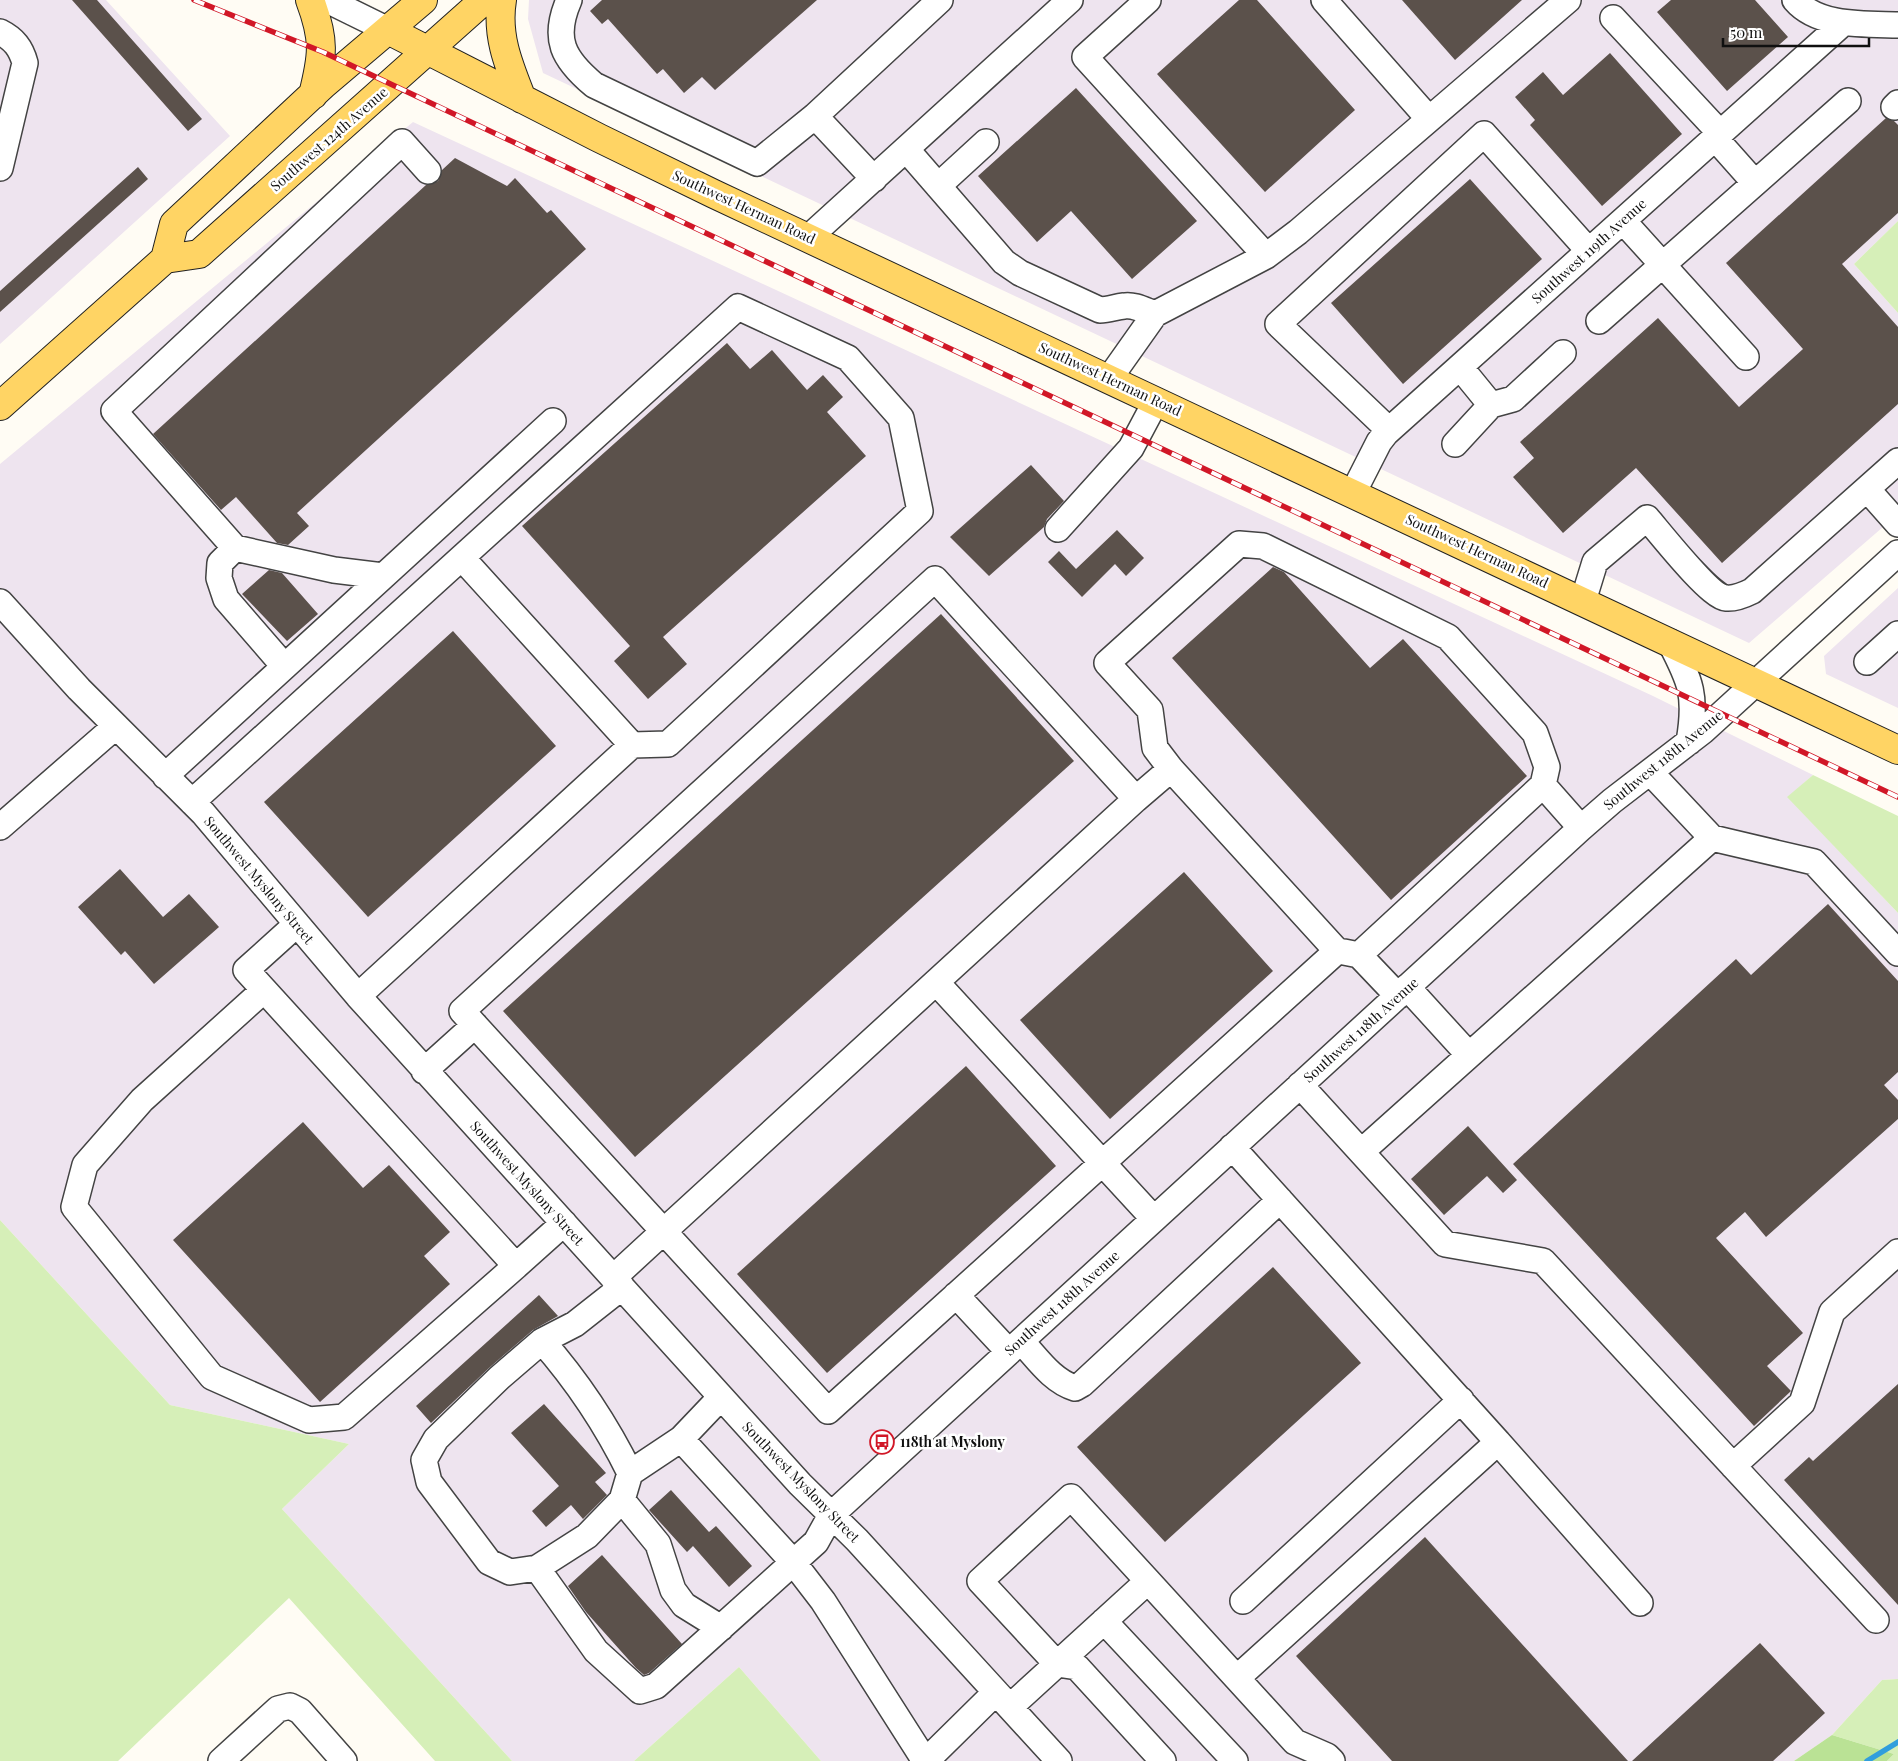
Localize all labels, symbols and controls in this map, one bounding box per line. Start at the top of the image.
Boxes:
scale bar [1723,15,1869,47]
text: 50 m [1730,22,1763,42]
street label: Southwest 124th Avenue [266,82,391,195]
street label: Southwest Herman Road [670,165,819,248]
street label: Southwest 119th Avenue [1527,194,1650,307]
street label: Southwest Herman Road [1036,337,1185,420]
street label: Southwest Herman Road [1403,509,1552,592]
street label: Southwest 118th Avenue [1599,705,1726,814]
street label: Southwest Myslony Street [200,812,319,948]
street label: Southwest 118th Avenue [1299,973,1422,1086]
street label: Southwest Myslony Street [466,1116,589,1250]
street label: Southwest 118th Avenue [1000,1246,1123,1359]
street label: Southwest Myslony Street [738,1417,865,1547]
bus stop icon: 118th at Myslony [869,1429,895,1455]
place label: 118th at Myslony [900,1432,1006,1451]

